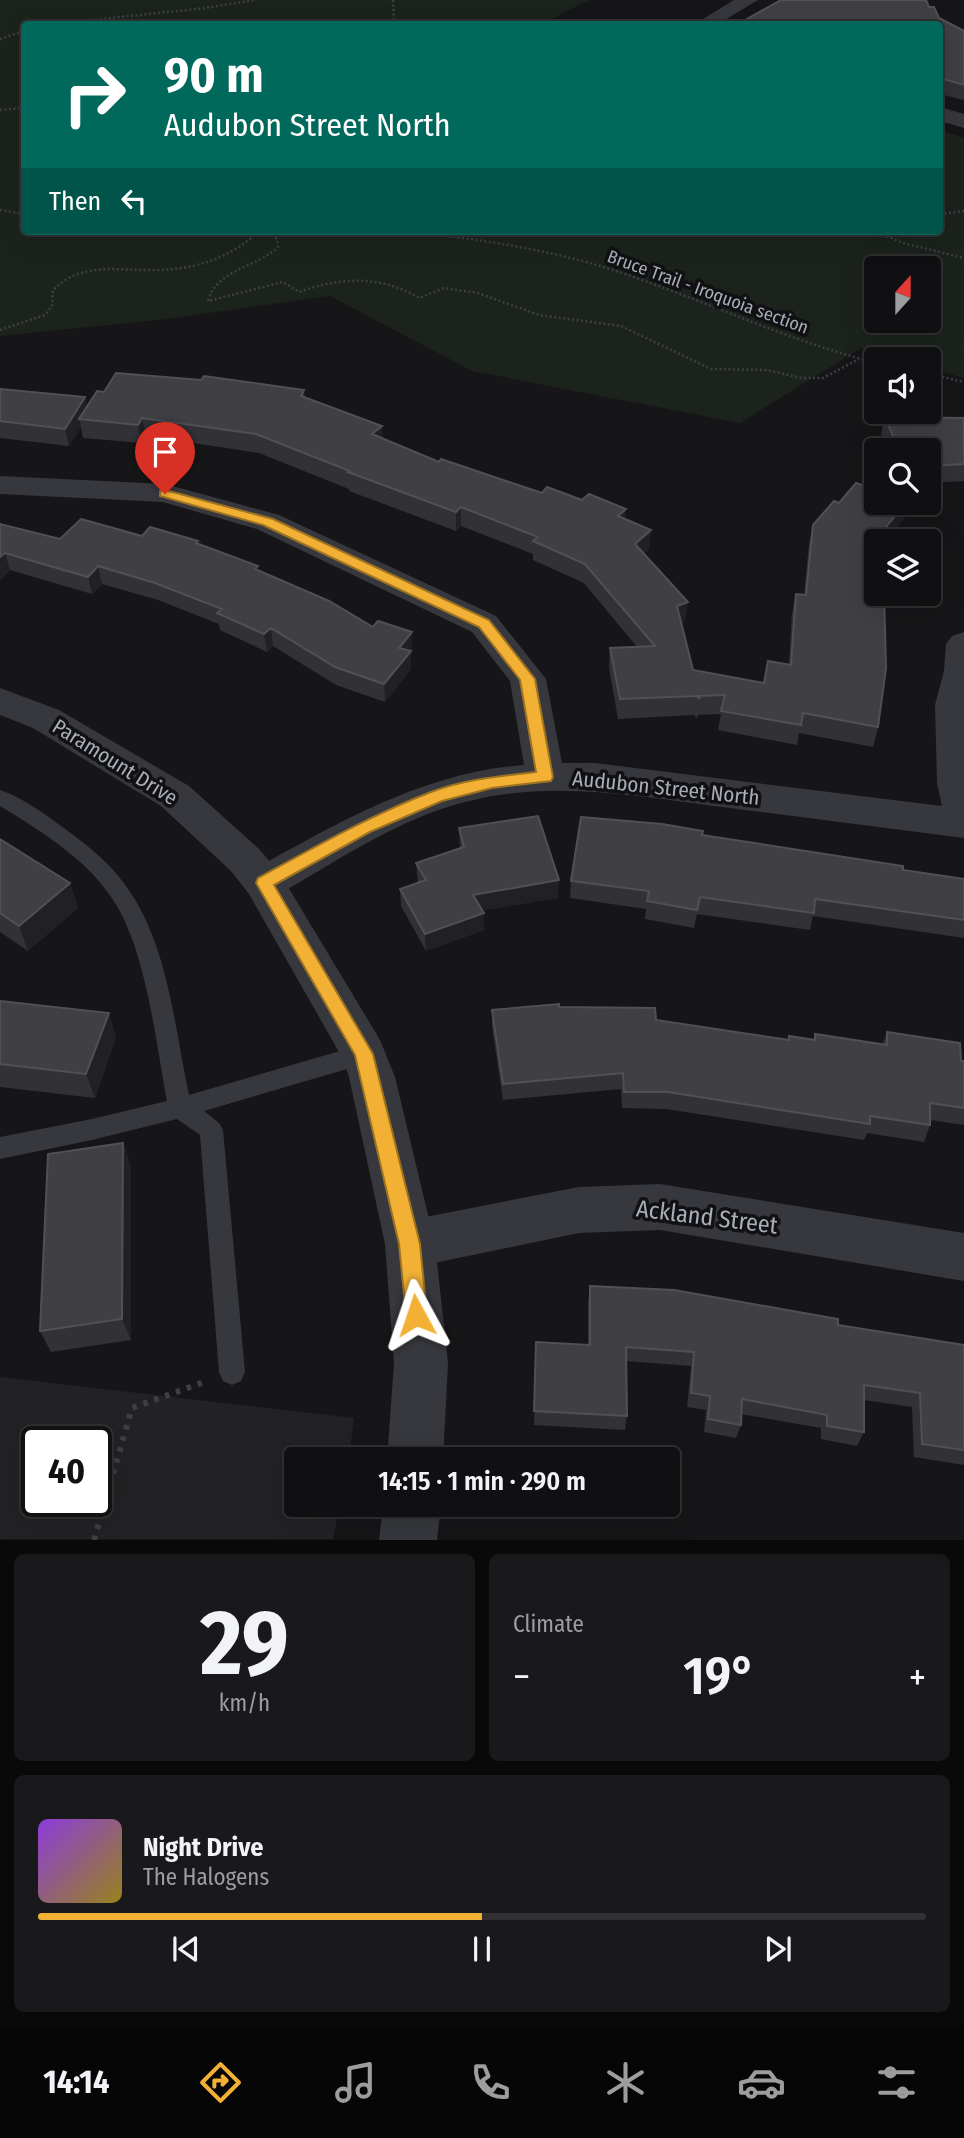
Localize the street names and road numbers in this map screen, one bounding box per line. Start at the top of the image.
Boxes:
street label: Bruce Trail - Iroquoia section [604,245,812,339]
street label: Paramount Drive [48,713,182,811]
street label: Audubon Street North [571,765,761,811]
street label: Ackland Street [635,1194,779,1240]

